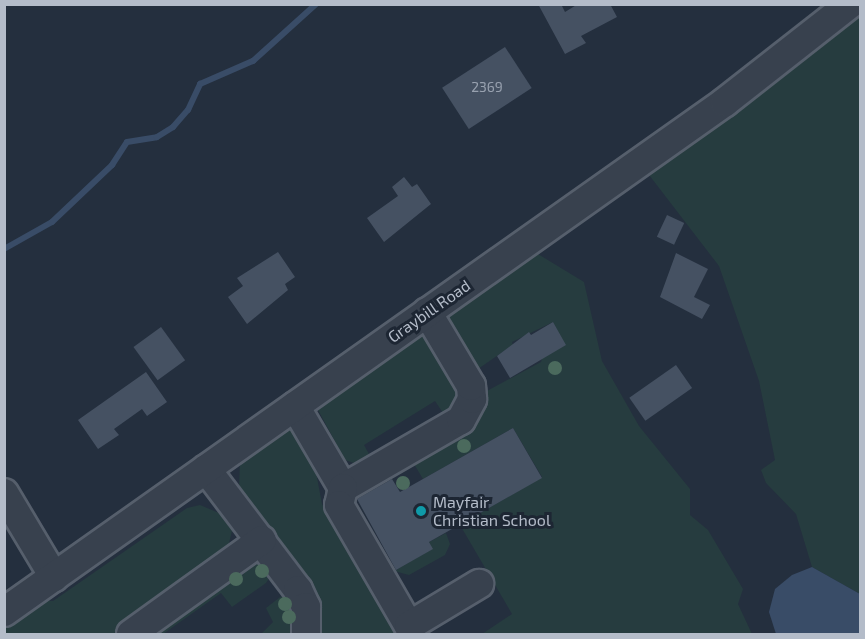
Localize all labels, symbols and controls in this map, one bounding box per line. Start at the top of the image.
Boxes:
house number: 2369 [471,79,503,95]
street label: Graybill Road [384,275,474,347]
place label: Mayfair Christian School [433,492,551,530]
marker: Mayfair Christian School [414,504,428,518]

